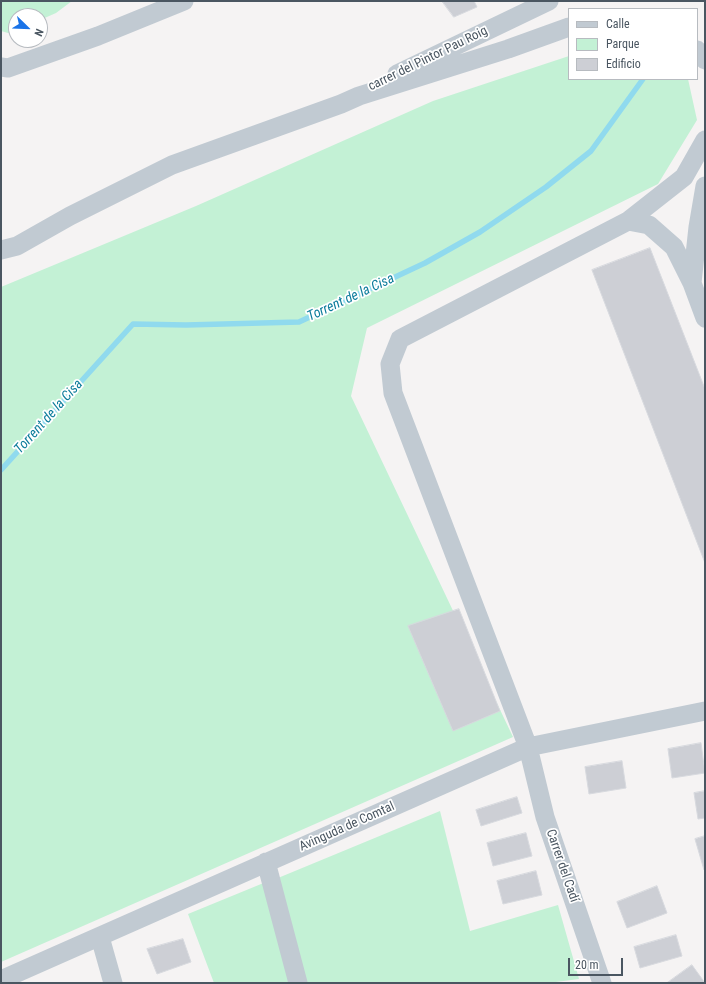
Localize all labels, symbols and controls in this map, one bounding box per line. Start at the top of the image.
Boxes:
north arrow [8,8,48,48]
legend [568,8,698,80]
text: Calle [606,17,630,31]
street label: carrer del Pintor Pau Roig [366,23,490,95]
text: N [31,27,46,38]
text: Parque [606,37,639,51]
text: Edificio [606,57,641,71]
water label: Torrent de la Cisa [305,271,397,325]
water label: Torrent de la Cisa [11,376,87,458]
street label: Avinguda de Comtal [297,799,397,855]
street label: Carrer del Cadí [542,828,582,904]
scale bar [570,950,625,976]
text: 20 m [575,958,599,972]

